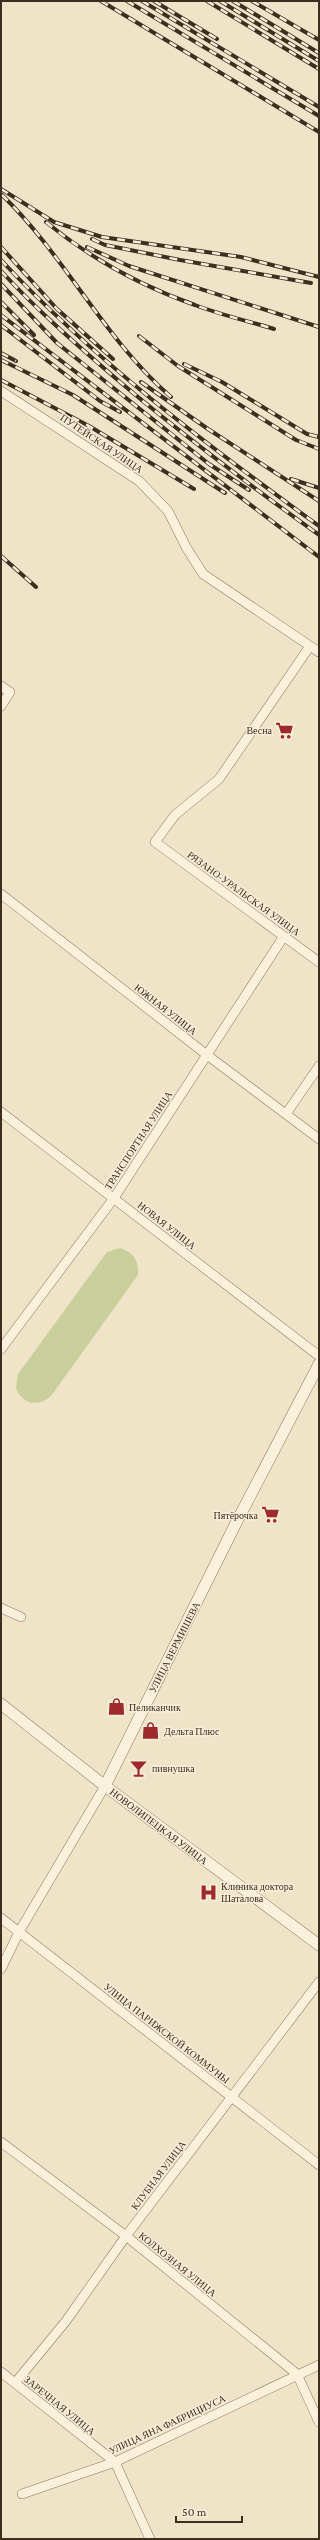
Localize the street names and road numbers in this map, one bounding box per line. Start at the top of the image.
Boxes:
street label: ПУТЕЙСКАЯ УЛИЦА [58,412,146,476]
street label: РЯЗАНО-УРАЛЬСКАЯ УЛИЦА [185,849,303,938]
street label: ЮЖНАЯ УЛИЦА [132,982,200,1038]
street label: ТРАНСПОРТНАЯ УЛИЦА [102,1088,175,1192]
street label: НОВАЯ УЛИЦА [135,1199,199,1252]
street label: УЛИЦА ВЕРМИШЕВА [147,1599,202,1694]
street label: НОВОЛИПЕЦКАЯ УЛИЦА [108,1786,210,1867]
street label: УЛИЦА ПАРИЖСКОЙ КОММУНЫ [102,1981,232,2086]
street label: КЛУБНАЯ УЛИЦА [129,2138,188,2212]
street label: КОЛХОЗНАЯ УЛИЦА [137,2230,219,2299]
street label: ЗАРЕЧНАЯ УЛИЦА [22,2373,98,2438]
street label: УЛИЦА ЯНА ФАБРИЦИУСА [107,2392,228,2456]

